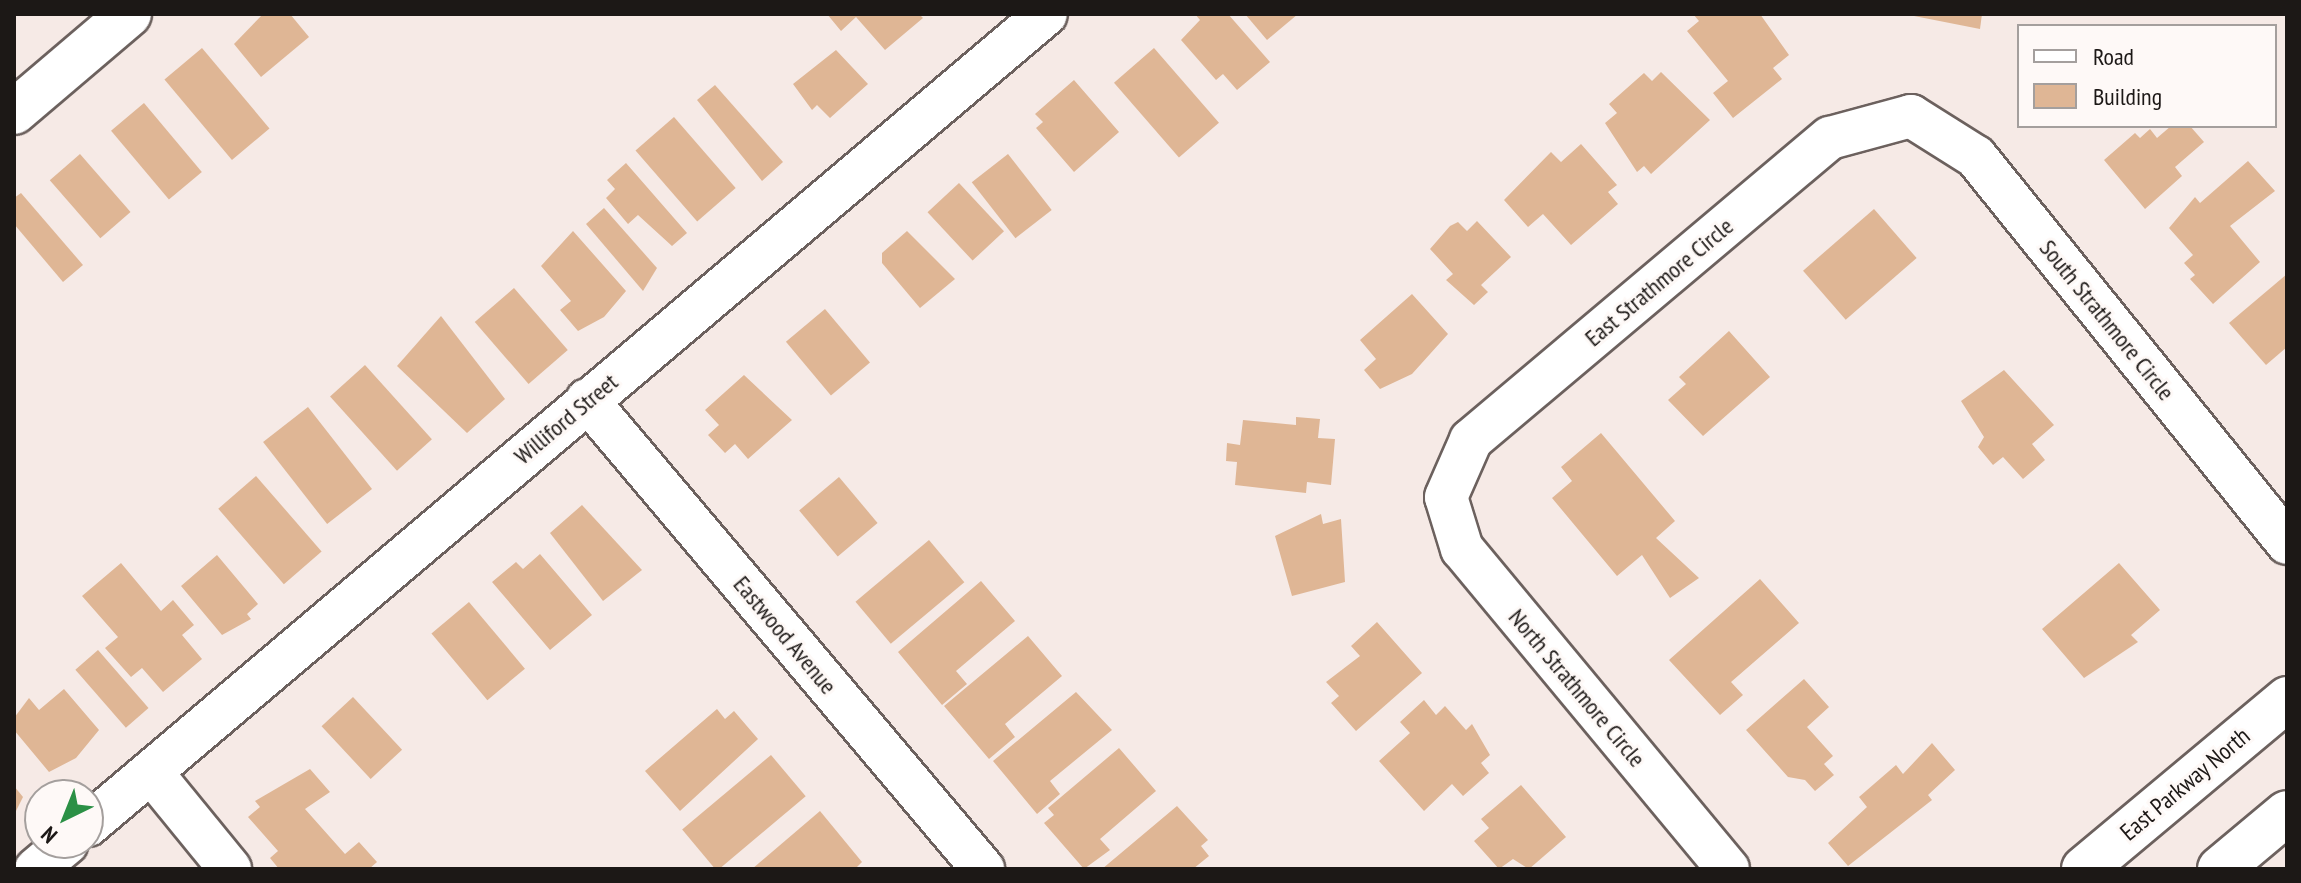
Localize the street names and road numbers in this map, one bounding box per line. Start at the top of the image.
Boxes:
street label: East Strathmore Circle [1579,212,1739,352]
street label: South Strathmore Circle [2034,234,2180,406]
street label: Williford Street [509,368,623,470]
street label: Eastwood Avenue [727,570,843,700]
street label: North Strathmore Circle [1503,603,1651,773]
street label: East Parkway North [2114,721,2256,847]

